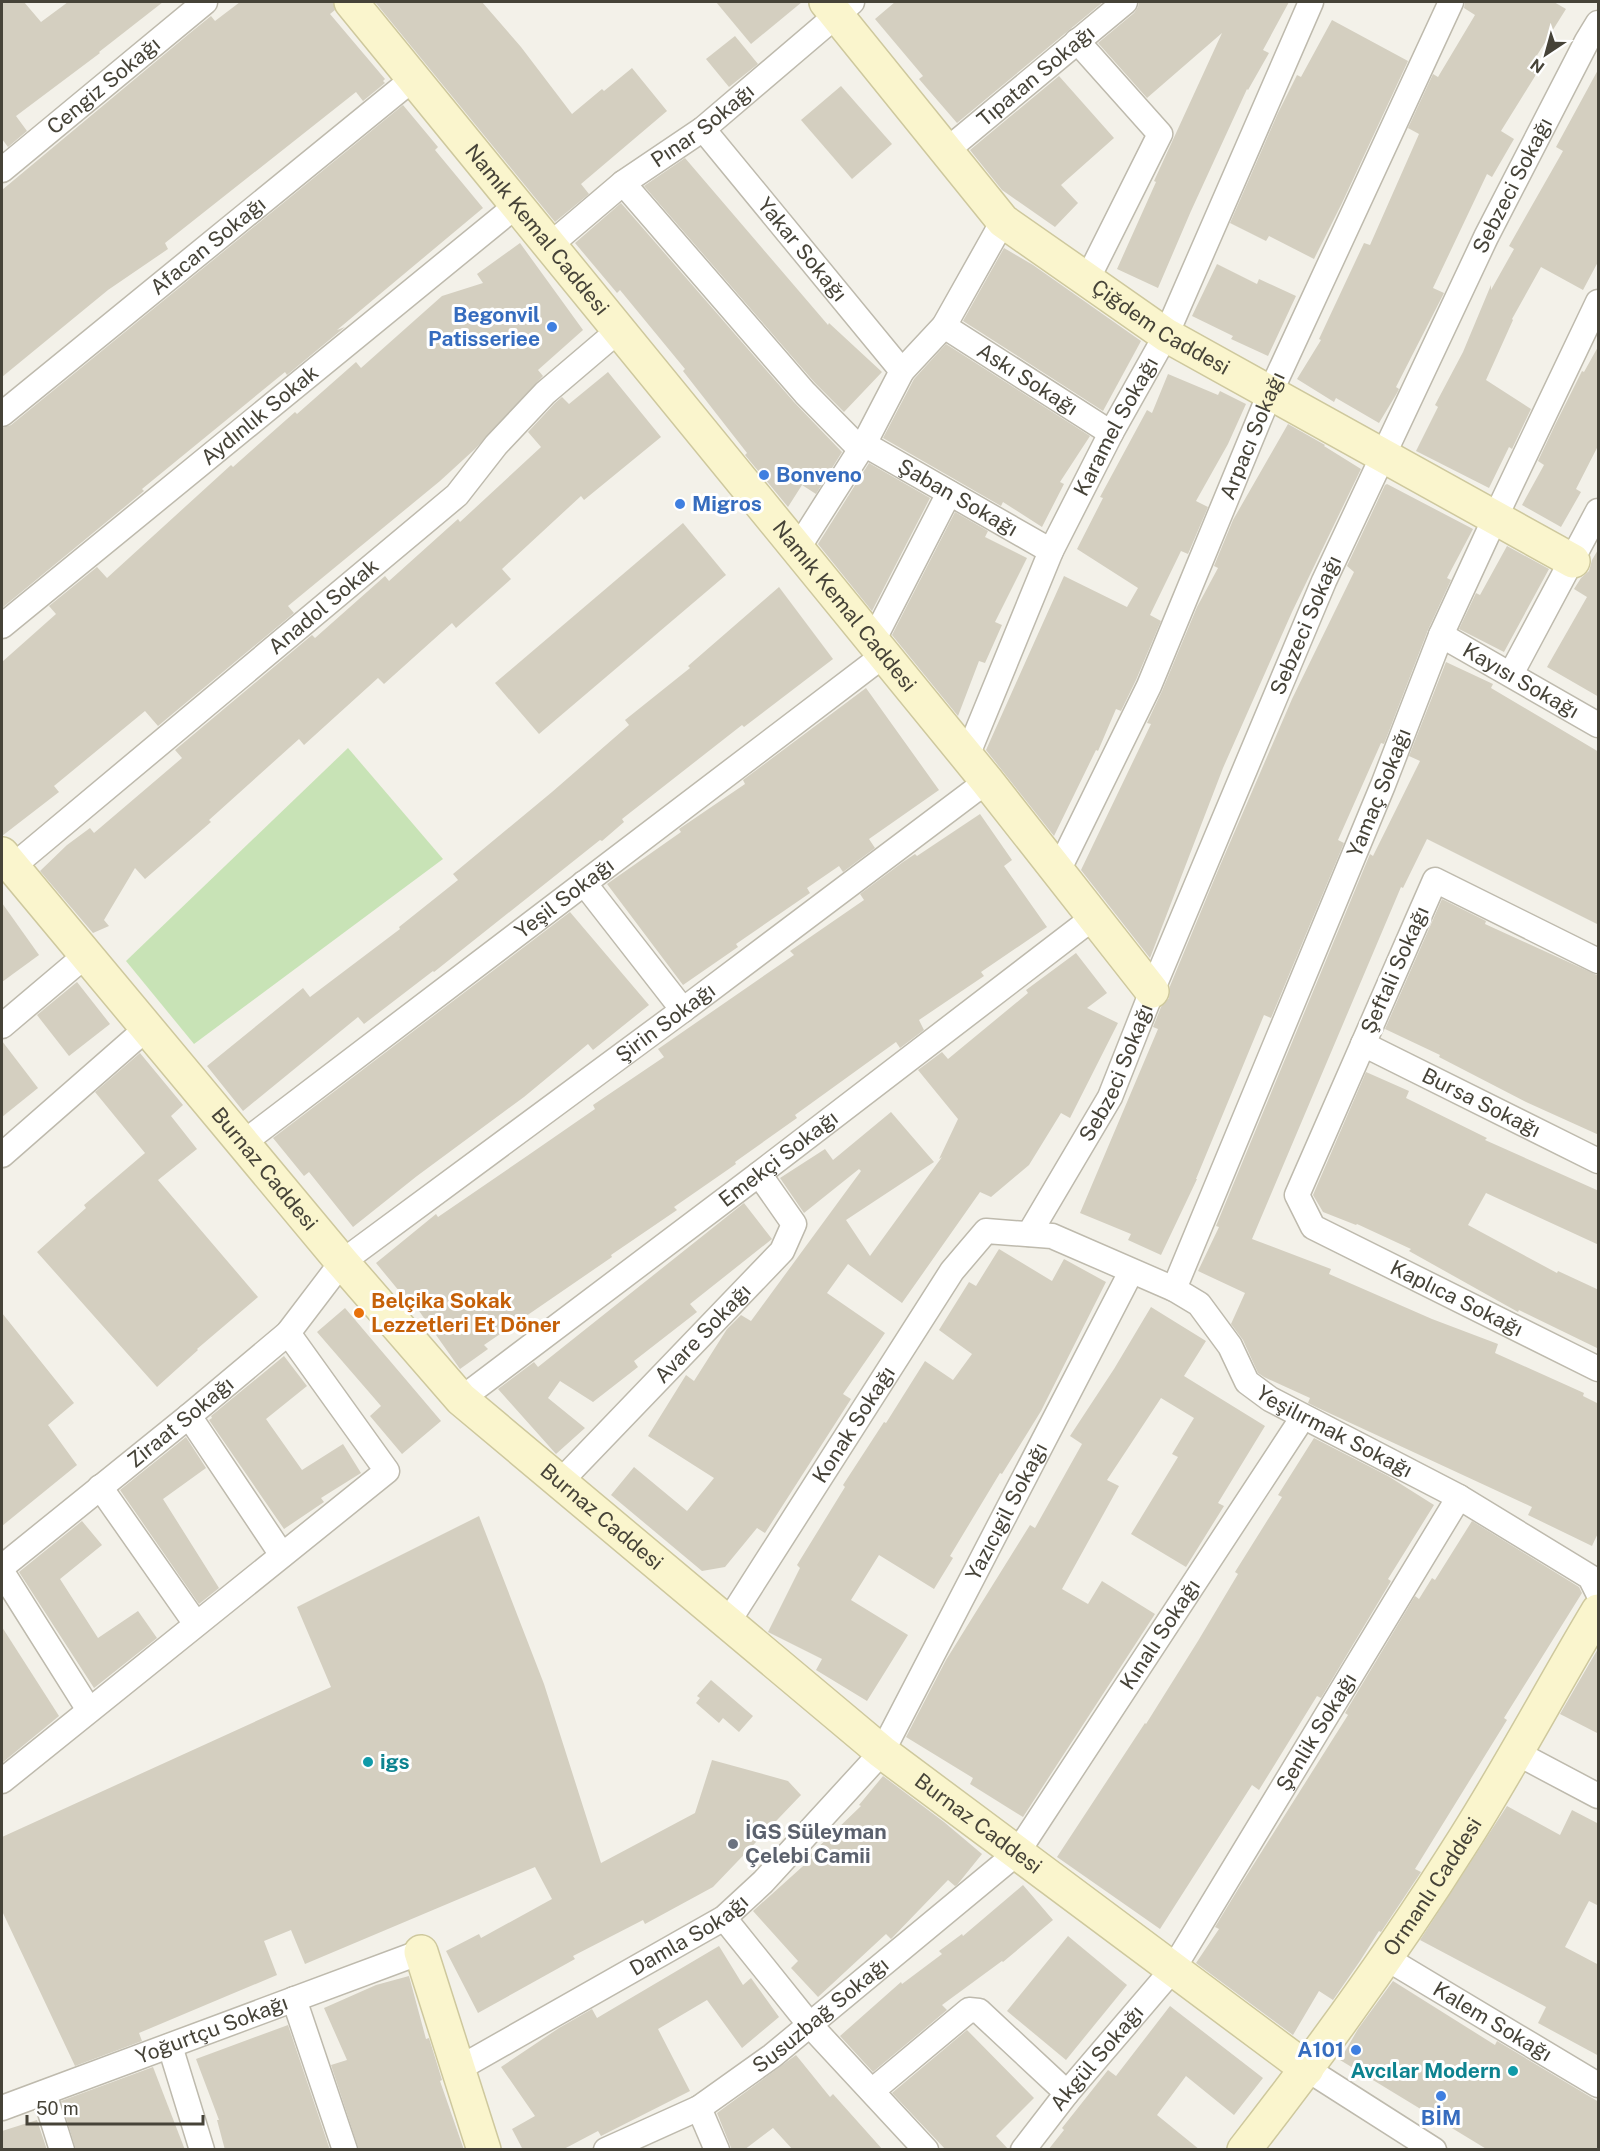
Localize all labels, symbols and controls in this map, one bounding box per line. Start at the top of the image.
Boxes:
street label: Tıpatan Sokağı [972,20,1099,132]
north arrow [1516,24,1576,84]
street label: Cengiz Sokağı [42,31,165,139]
text: N [1527,54,1548,77]
street label: Pınar Sokağı [646,78,759,172]
street label: Sebzeci Sokağı [1467,113,1557,257]
street label: Namık Kemal Caddesi [460,139,614,320]
street label: Afacan Sokağı [145,191,270,300]
street label: Yakar Sokağı [753,192,852,306]
street label: Çiğdem Caddesi [1087,274,1234,380]
place label: Begonvil Patisseriee [428,302,540,351]
marker: Begonvil Patisseriee [545,320,559,334]
street label: Askı Sokağı [973,338,1083,420]
street label: Karamel Sokağı [1068,352,1163,500]
street label: Aydınlık Sokak [196,359,323,470]
street label: Arpacı Sokağı [1214,368,1290,503]
street label: Şaban Sokağı [894,453,1022,541]
place label: Bonveno [776,462,862,487]
marker: Bonveno [757,468,771,482]
place label: Migros [692,491,762,516]
marker: Migros [673,497,687,511]
street label: Namık Kemal Caddesi [768,515,922,696]
street label: Sebzeci Sokağı [1265,551,1346,698]
street label: Anadol Sokak [263,553,383,659]
street label: Kayısı Sokağı [1459,637,1584,723]
street label: Yamaç Sokağı [1342,725,1416,861]
street label: Yeşil Sokağı [510,852,619,944]
street label: Şeftali Sokağı [1355,902,1434,1037]
street label: Şirin Sokağı [611,977,720,1067]
street label: Sebzeci Sokağı [1074,1000,1158,1146]
street label: Bursa Sokağı [1418,1062,1545,1142]
street label: Burnaz Caddesi [207,1102,323,1235]
street label: Emekçi Sokağı [714,1105,843,1212]
street label: Kaplıca Sokağı [1386,1255,1527,1342]
street label: Avare Sokağı [649,1278,756,1388]
place label: Belçika Sokak Lezzetleri Et Döner [371,1288,561,1337]
marker: Belçika Sokak Lezzetleri Et Döner [352,1306,366,1320]
street label: Konak Sokağı [807,1361,900,1487]
street label: Ziraat Sokağı [122,1371,238,1473]
street label: Yeşilırmak Sokağı [1251,1380,1417,1483]
street label: Yazıcıgil Sokağı [960,1438,1052,1584]
street label: Burnaz Caddesi [536,1458,668,1575]
street label: Kınalı Sokağı [1115,1574,1205,1694]
street label: Şenlik Sokağı [1271,1668,1361,1796]
place label: igs [380,1749,410,1774]
marker: igs [361,1755,375,1769]
street label: Burnaz Caddesi [910,1768,1047,1879]
street label: Ormanlı Caddesi [1378,1813,1487,1961]
place label: İGS Süleyman Çelebi Camii [745,1819,887,1868]
marker: İGS Süleyman Çelebi Camii [726,1837,740,1851]
street label: Damla Sokağı [625,1889,753,1981]
street label: Susuzbağ Sokağı [747,1952,893,2078]
street label: Kalem Sokağı [1429,1976,1557,2066]
street label: Yoğurtçu Sokağı [132,1990,291,2069]
street label: Akgül Sokağı [1045,2000,1148,2115]
place label: A101 [1297,2037,1344,2062]
marker: A101 [1349,2043,1363,2057]
place label: Avcılar Modern [1350,2058,1501,2083]
marker: Avcılar Modern [1506,2064,1520,2078]
scale bar [27,2088,202,2126]
marker: BİM [1434,2089,1448,2103]
text: 50 m [36,2098,79,2119]
place label: BİM [1421,2105,1461,2130]

